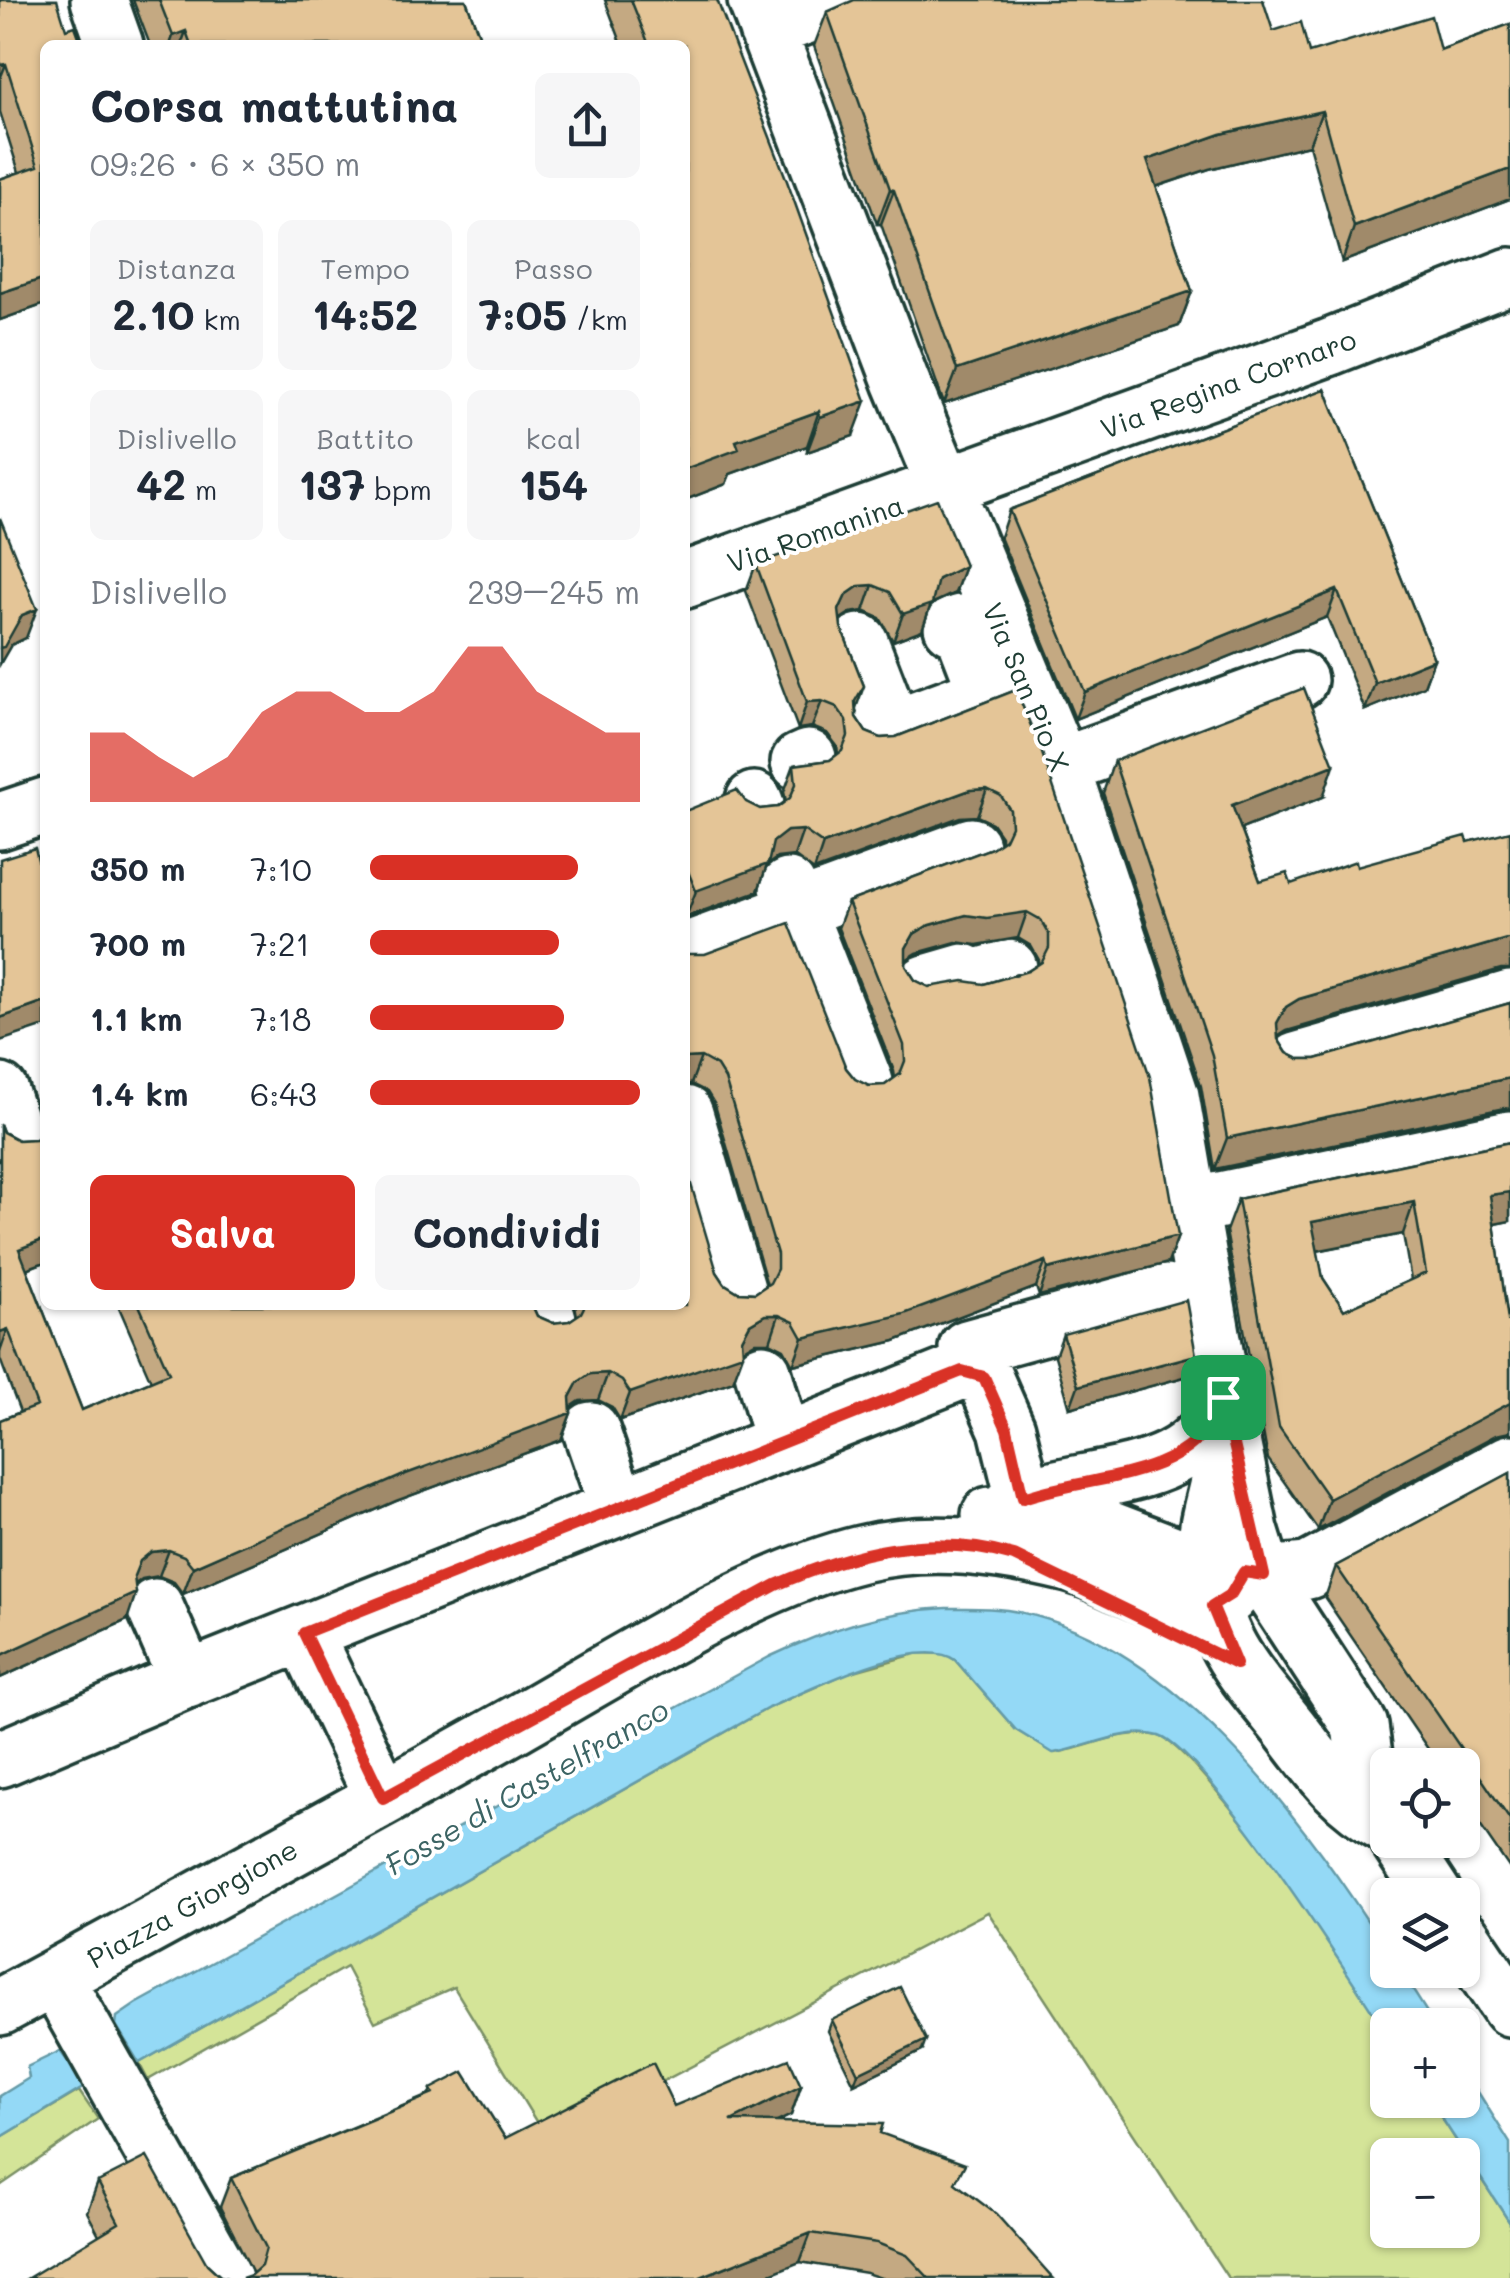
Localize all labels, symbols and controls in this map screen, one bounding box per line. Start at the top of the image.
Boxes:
button: share [535,73,640,178]
text: Corsa mattutina [90,75,458,133]
text: 09:26 · 6 × 350 m [90,142,360,184]
text: Distanza [117,250,237,286]
text: Tempo [320,250,410,286]
text: Passo [514,250,593,286]
text: 2.10 [113,286,195,341]
text: 14:52 [312,286,418,341]
text: 7:05 [479,286,567,341]
text: km [195,301,241,337]
text: /km [567,301,628,337]
street label: Via Regina Cornaro [1095,320,1361,446]
text: Dislivello [117,420,237,456]
text: Battito [317,420,413,456]
text: kcal [525,420,581,456]
text: 42 [136,456,186,511]
text: 137 [298,456,365,511]
text: 154 [518,456,588,511]
text: m [186,471,217,507]
text: bpm [365,471,432,507]
street label: Via Romanina [722,486,908,580]
text: Dislivello [90,570,227,612]
text: 239–245 m [467,570,640,612]
street label: Via San Pio X [975,597,1079,777]
text: 350 m [90,847,185,889]
text: 7:10 [250,847,312,889]
text: 700 m [90,922,186,964]
text: 7:21 [250,922,310,964]
text: 1.1 km [90,997,182,1039]
text: 7:18 [250,997,311,1039]
text: 1.4 km [90,1072,189,1114]
text: 6:43 [250,1072,317,1114]
button: Salva [90,1175,355,1290]
button: Condividi [375,1175,640,1290]
pin [1181,1355,1266,1440]
icon: arrive [1196,1370,1251,1425]
water label: Fosse di Castelfranco [377,1688,675,1884]
map controls [1370,1748,1480,2248]
button: locate [1370,1748,1480,1858]
street label: Piazza Giorgione [81,1830,303,1976]
button: layers [1370,1878,1480,1988]
button: + [1370,2008,1480,2118]
button: − [1370,2138,1480,2248]

